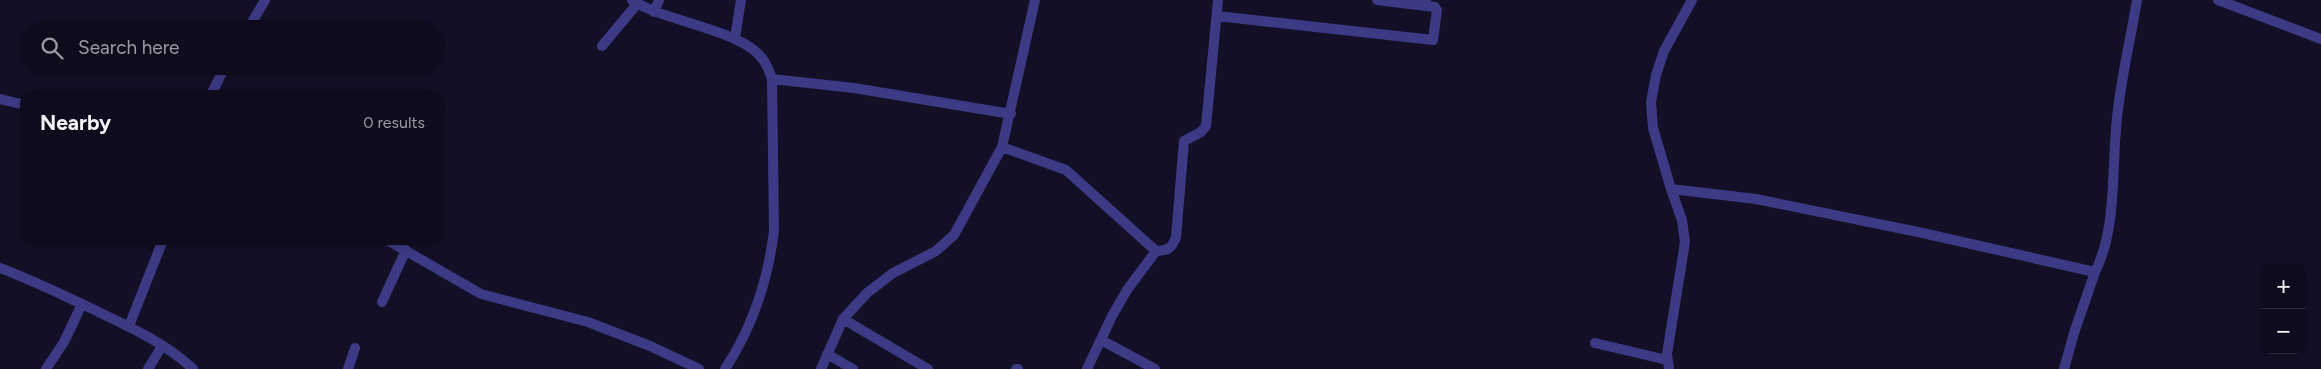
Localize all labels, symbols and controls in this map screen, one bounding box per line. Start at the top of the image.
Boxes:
search box [20,20,445,75]
icon: search [38,34,66,62]
text: Search here [78,36,180,59]
text: Nearby [40,110,111,135]
text: 0 results [363,113,425,132]
map controls [2261,264,2306,354]
button: + [2261,264,2306,309]
button: − [2261,309,2306,354]

